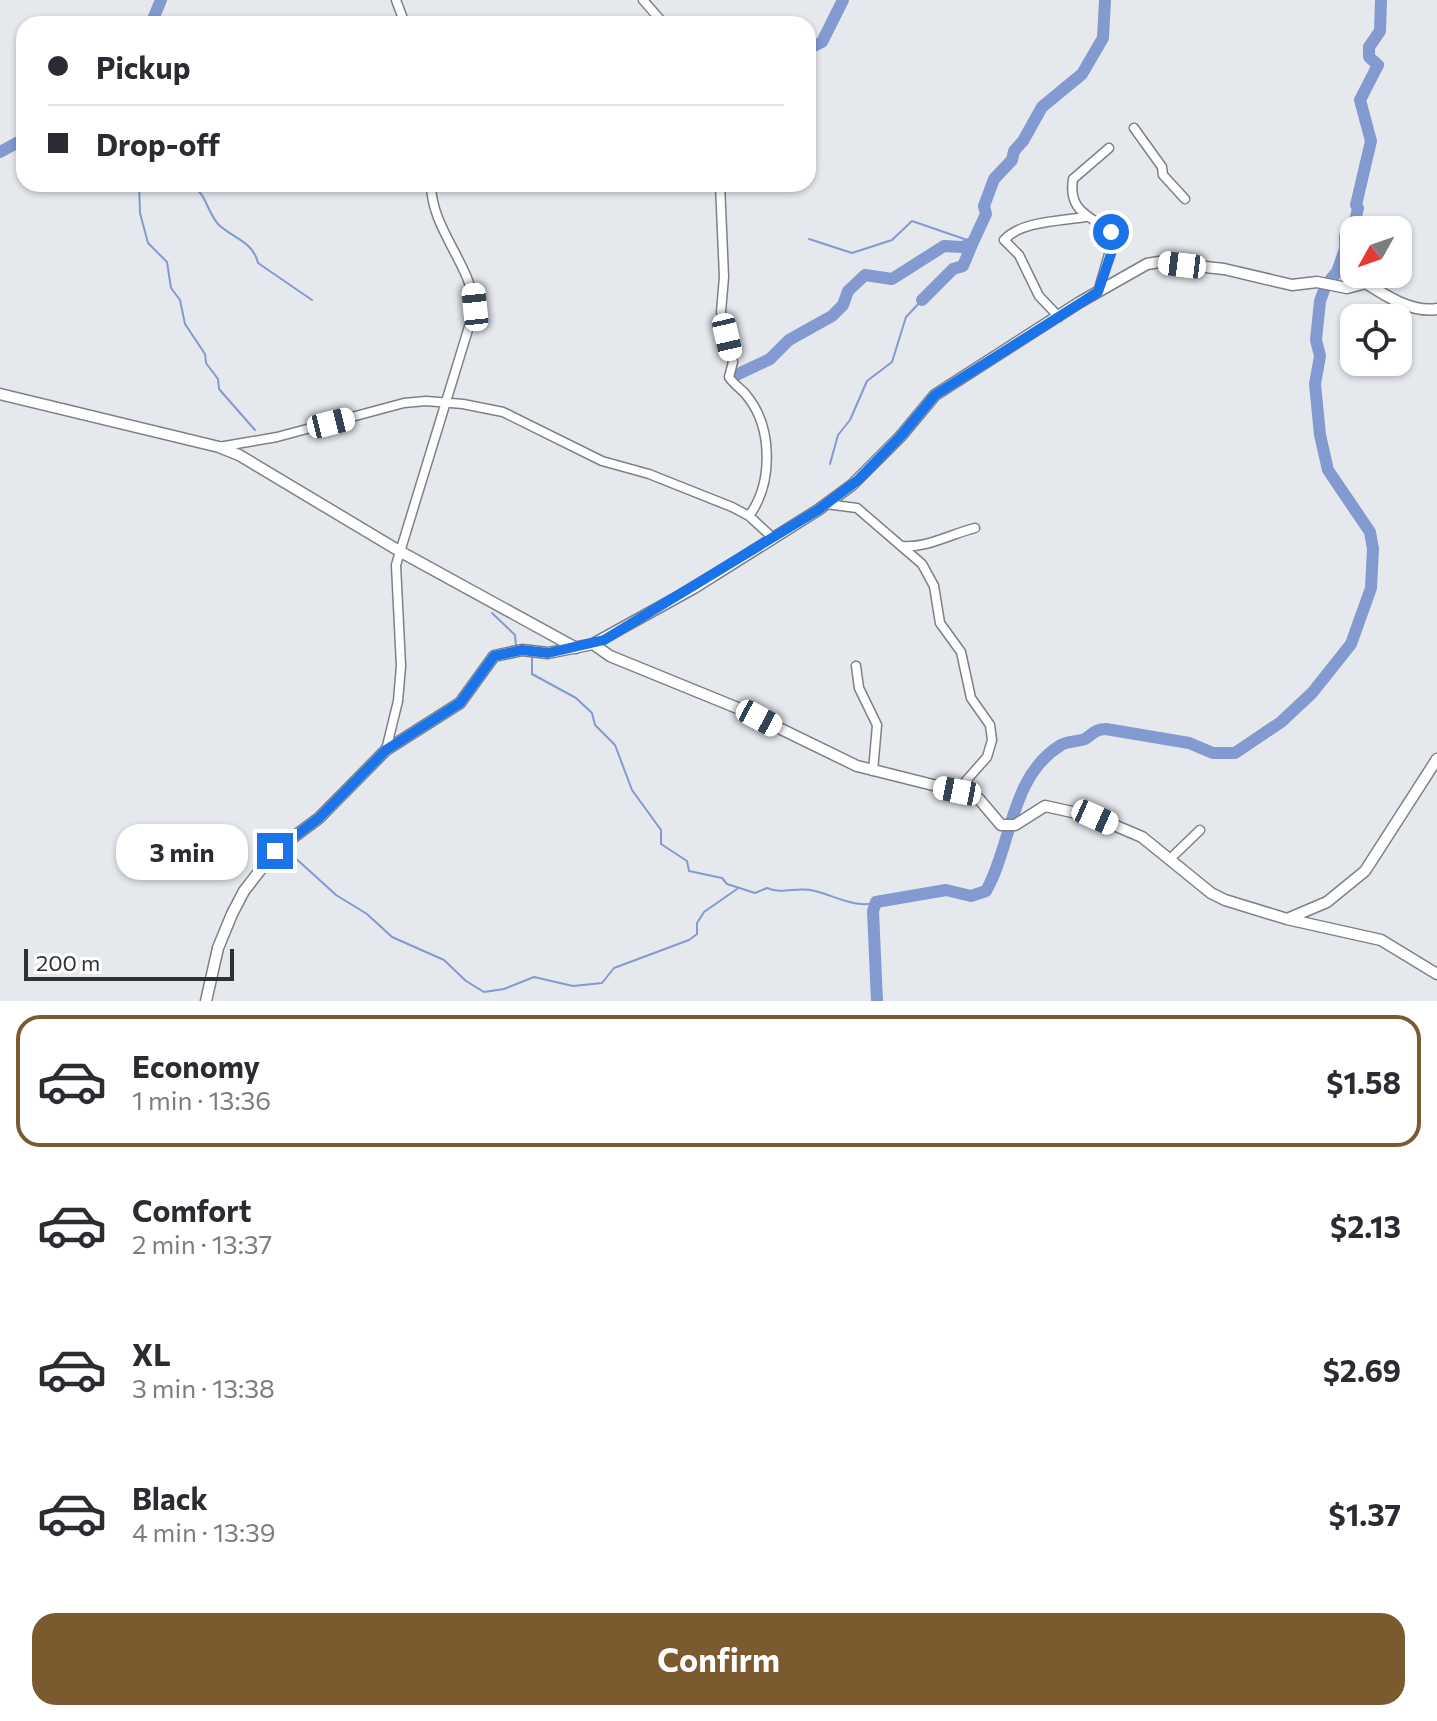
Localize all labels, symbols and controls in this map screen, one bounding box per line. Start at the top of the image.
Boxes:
text: Pickup [96,48,190,85]
text: Drop-off [96,125,220,162]
route start [1093,214,1129,250]
north arrow [1340,216,1412,288]
map controls [1340,216,1412,376]
car [1157,250,1207,280]
car [461,282,489,332]
button: locate [1340,304,1412,376]
car [710,311,744,363]
car [305,406,357,440]
car [732,696,786,740]
car [931,775,983,807]
car [1068,796,1122,838]
callout: 3 min [115,823,247,879]
route end [257,833,293,869]
text: 3 min [149,836,215,867]
scale bar [24,945,234,981]
text: 200 m [36,949,100,976]
icon: car [36,1045,108,1117]
text: Economy [132,1047,260,1084]
text: $1.58 [1326,1063,1401,1100]
text: 1 min · 13:36 [132,1084,271,1115]
icon: car [36,1189,108,1261]
text: Comfort [132,1191,251,1228]
text: $2.13 [1330,1207,1401,1244]
text: 2 min · 13:37 [132,1228,272,1259]
icon: car [36,1333,108,1405]
text: XL [132,1335,171,1372]
text: $2.69 [1323,1351,1401,1388]
text: 3 min · 13:38 [132,1372,275,1403]
icon: car [36,1477,108,1549]
text: Black [132,1479,208,1516]
text: $1.37 [1329,1495,1401,1532]
text: 4 min · 13:39 [132,1516,276,1547]
button: Confirm [32,1613,1405,1705]

